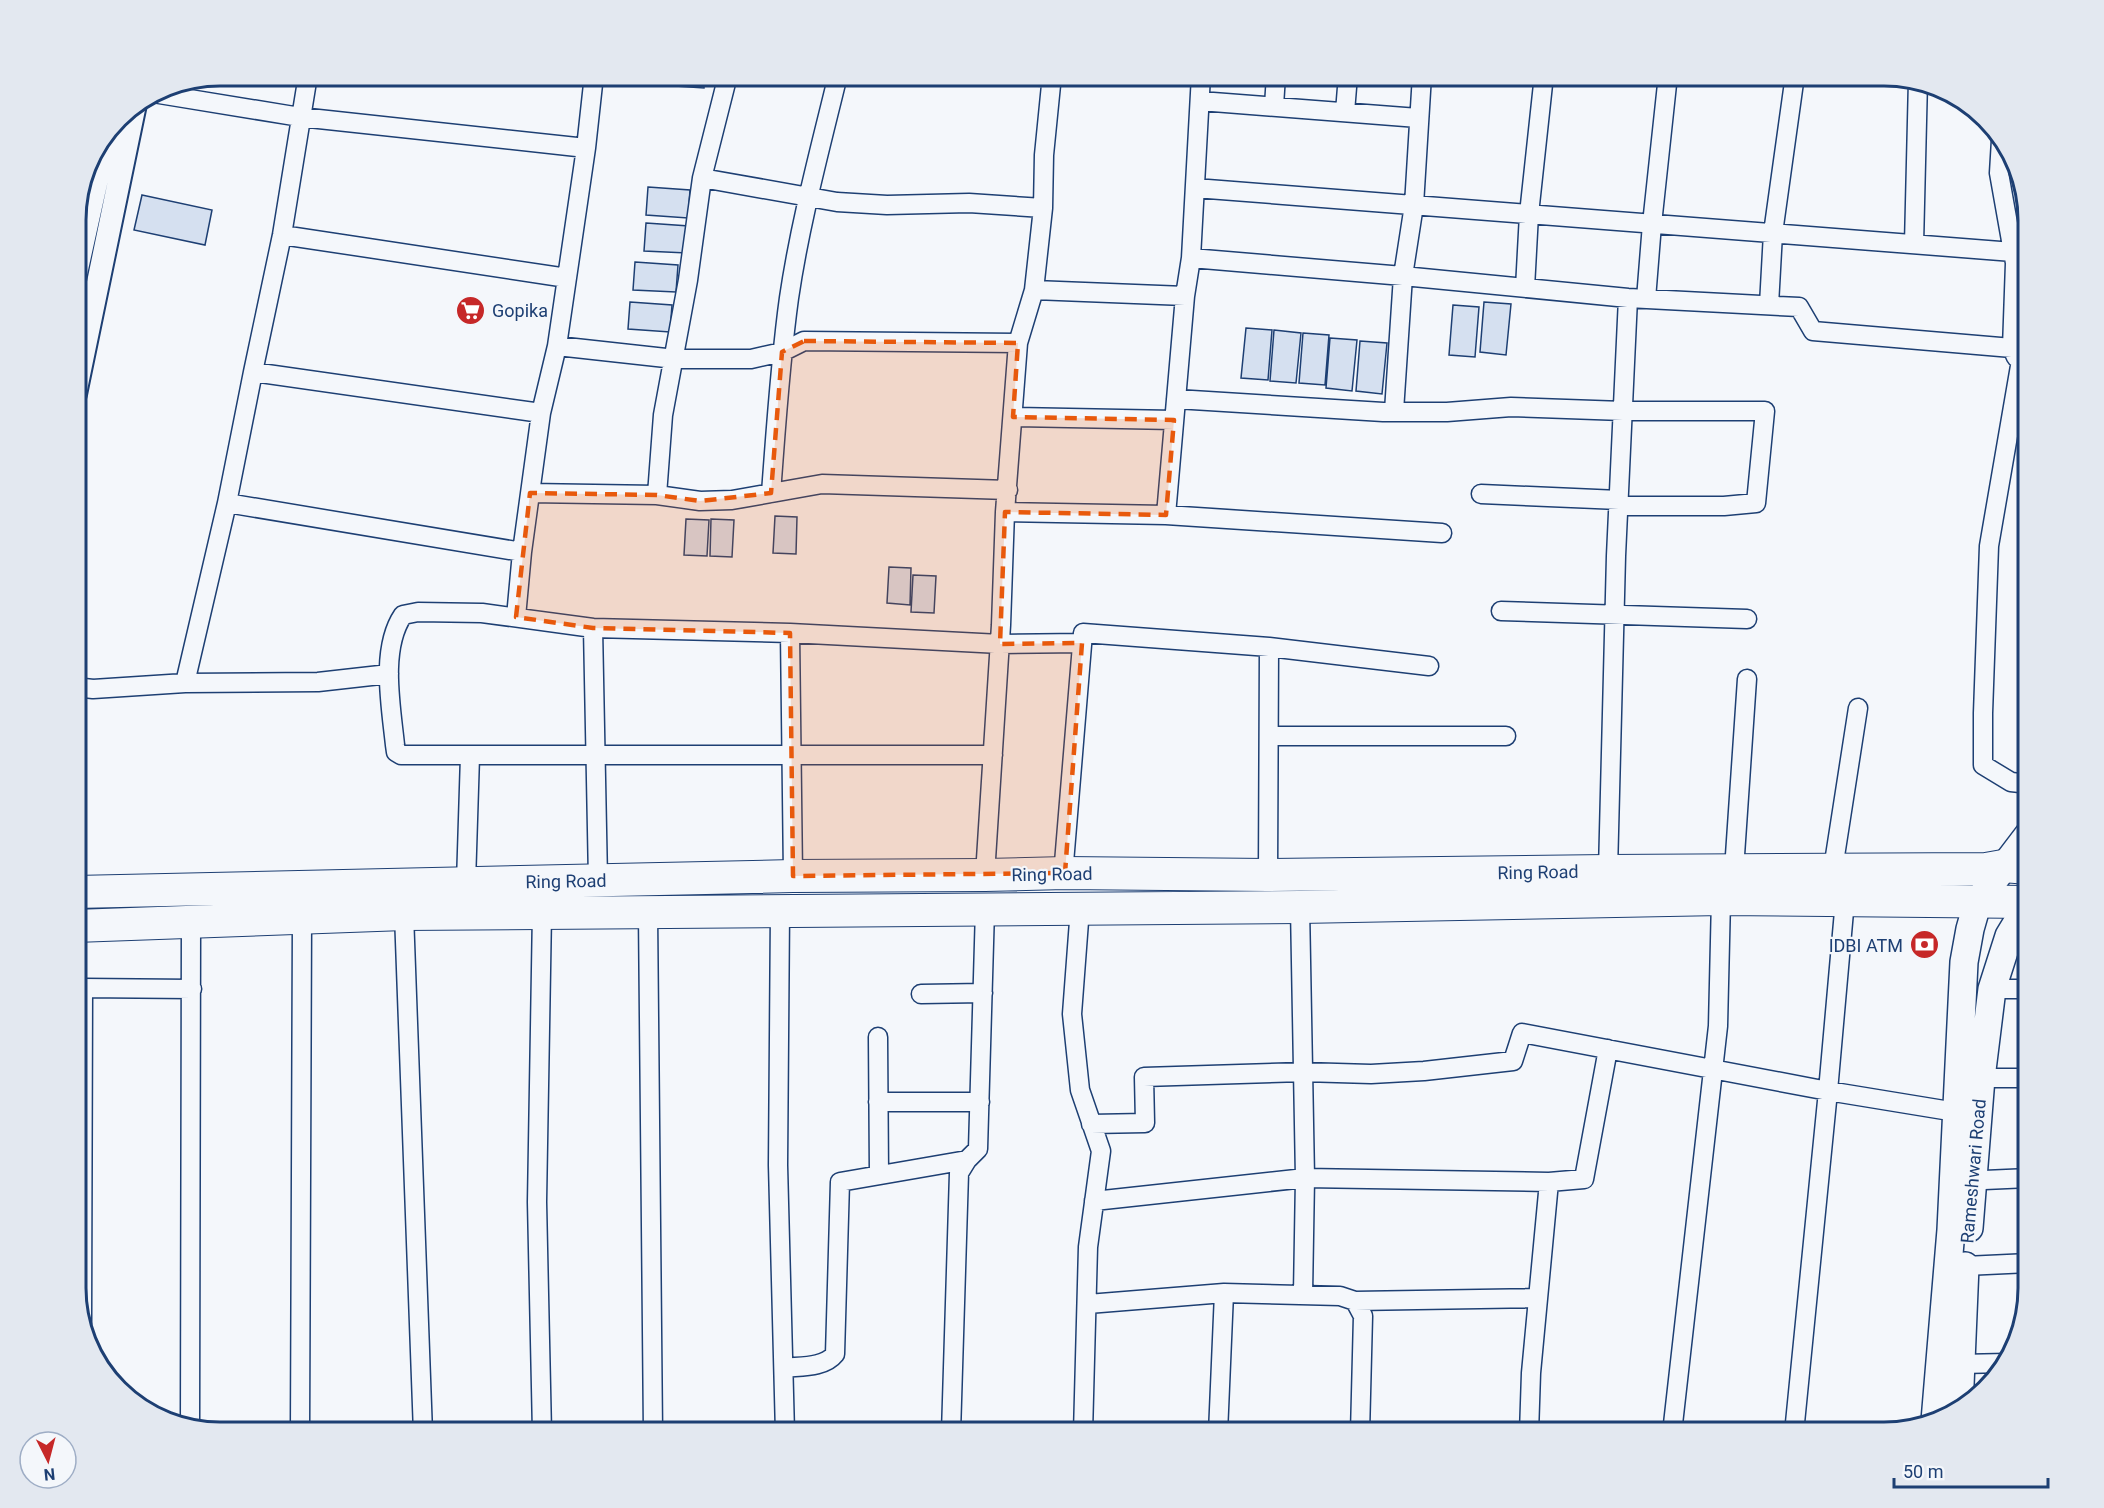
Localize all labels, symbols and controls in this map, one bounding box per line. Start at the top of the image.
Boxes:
supermarket icon: Gopika [455,294,487,326]
place label: Gopika [492,300,548,321]
street label: Ring Road [1497,861,1579,883]
street label: Ring Road [1011,863,1093,885]
street label: Ring Road [525,870,607,892]
bank icon: IDBI ATM [1908,929,1940,961]
place label: IDBI ATM [1829,935,1903,956]
street label: Rameshwari Road [1956,1098,1990,1244]
north arrow [18,1430,78,1490]
scale bar [1894,1451,2048,1489]
text: 50 m [1903,1461,1943,1482]
text: N [43,1464,56,1484]

